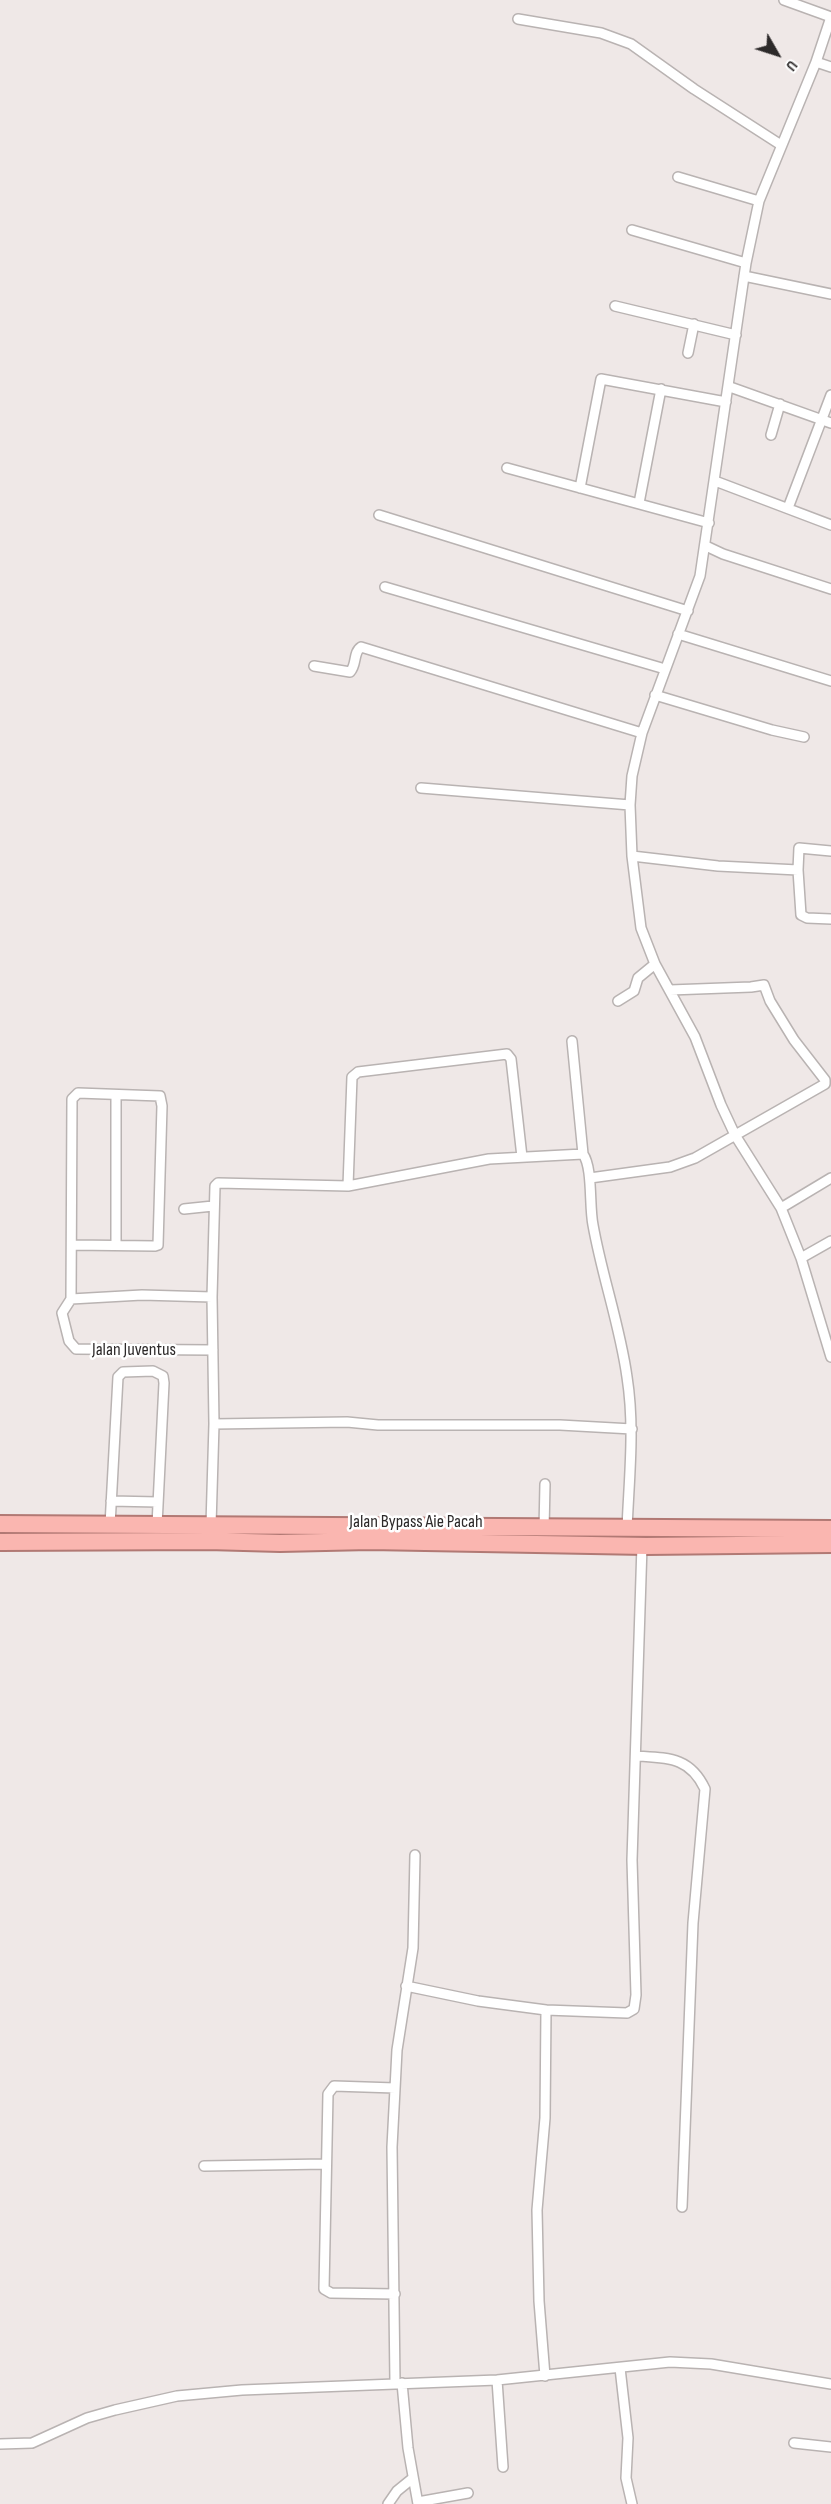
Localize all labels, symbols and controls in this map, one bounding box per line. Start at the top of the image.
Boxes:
north arrow [747,24,807,84]
text: U [781,56,801,75]
street label: Jalan Juventus [92,1339,176,1361]
street label: Jalan Bypass Aie Pacah [349,1511,483,1533]

